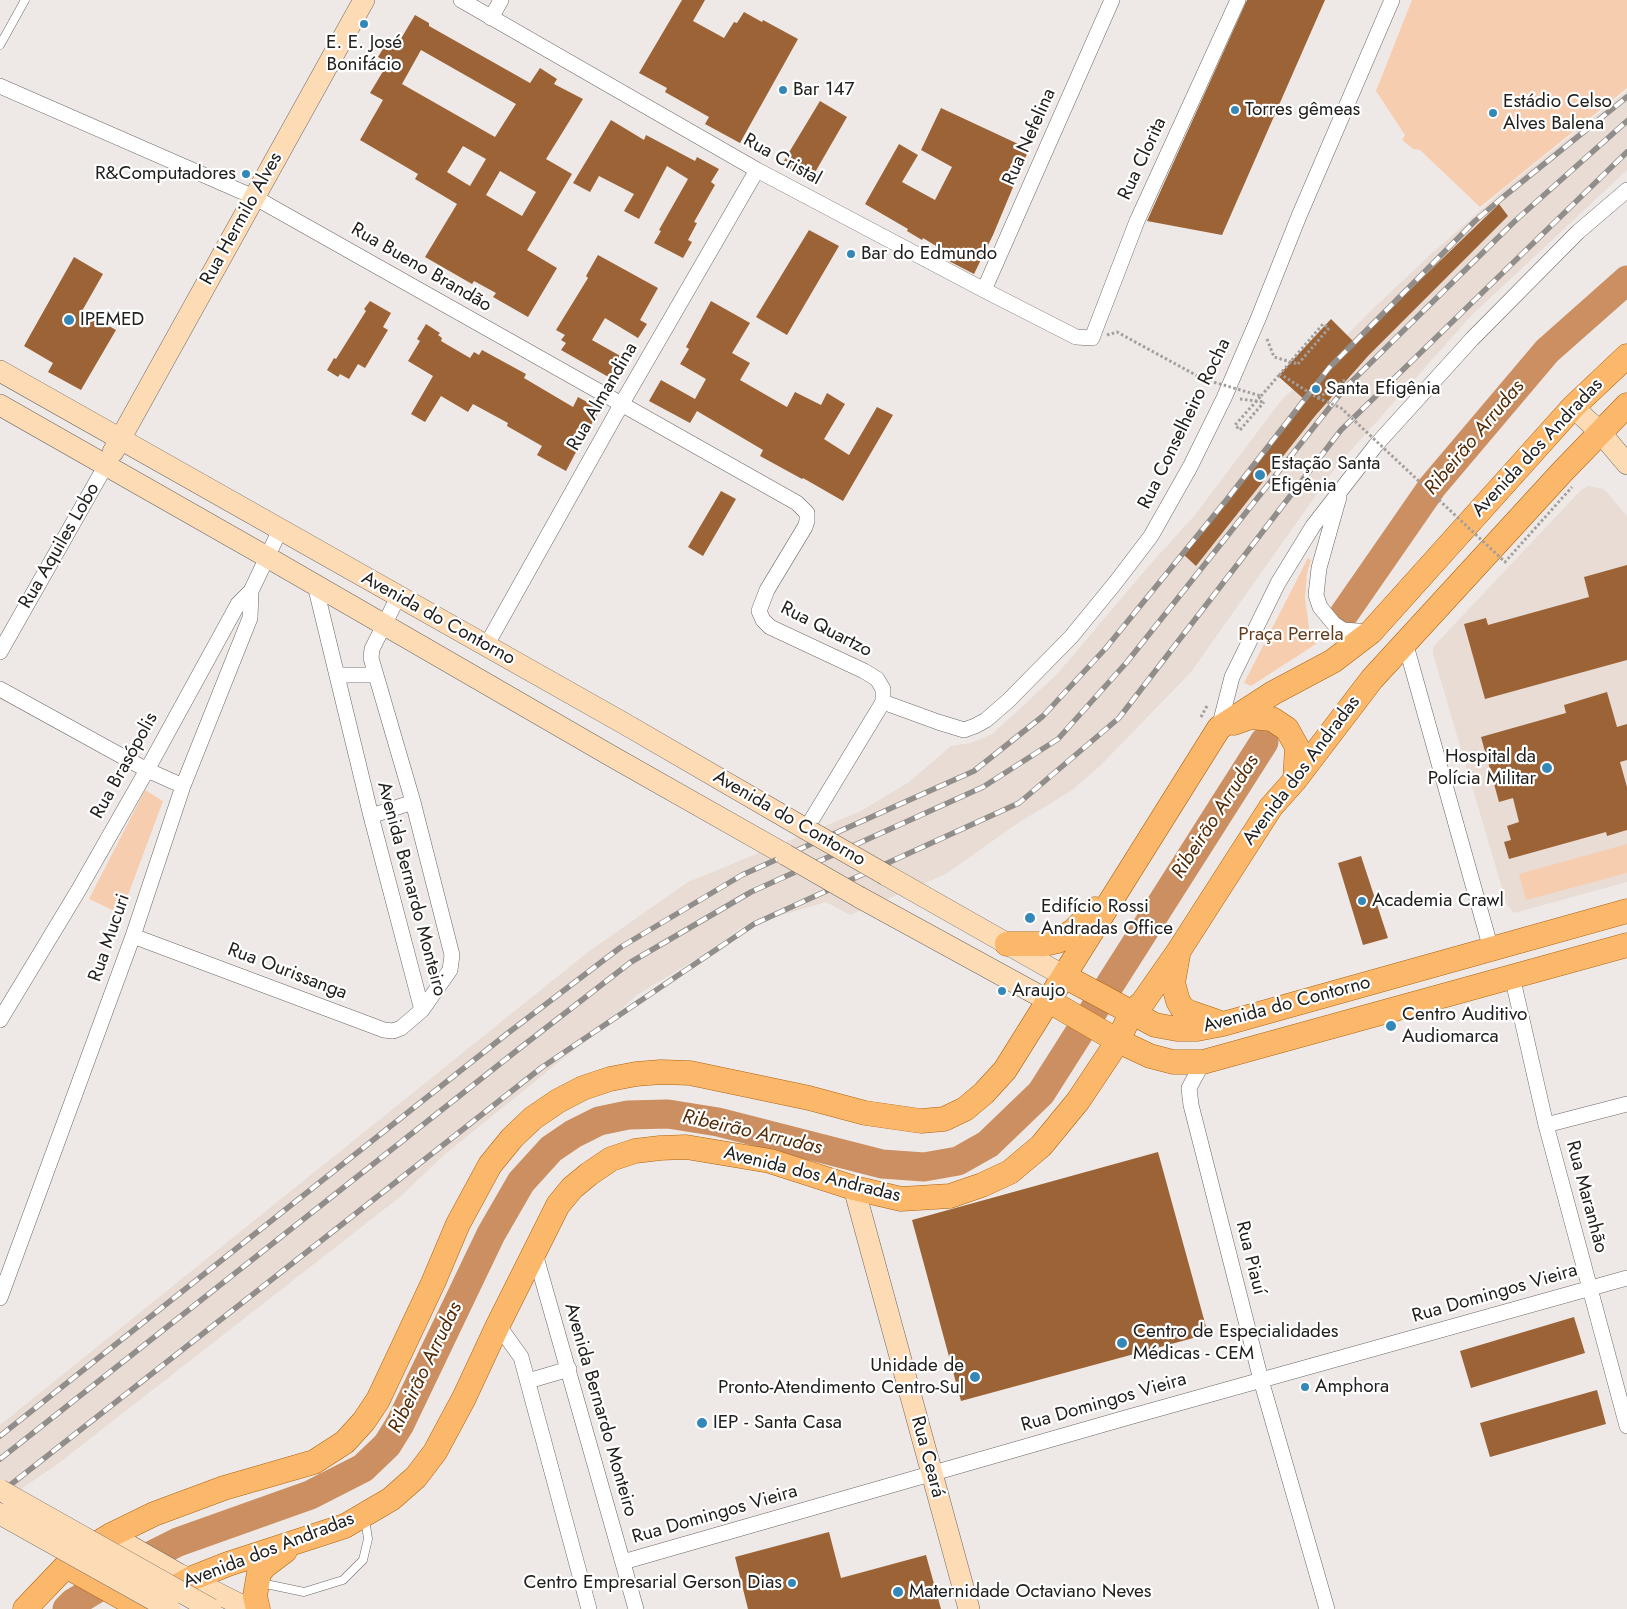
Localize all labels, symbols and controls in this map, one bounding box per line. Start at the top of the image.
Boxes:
marker: E. E. José Bonifácio [358,18,370,30]
place label: E. E. José Bonifácio [326,32,402,76]
place label: Bar 147 [793,79,855,101]
marker: Bar 147 [777,84,789,96]
street label: Rua Nefelina [999,85,1061,189]
place label: Estádio Celso Alves Balena [1503,91,1612,135]
place label: Torres gêmeas [1245,99,1360,121]
marker: Torres gêmeas [1229,104,1241,116]
marker: Estádio Celso Alves Balena [1487,107,1499,119]
street label: Rua Clorita [1114,114,1172,204]
street label: Rua Cristal [739,129,825,191]
street label: Rua Hermilo Alves [196,149,288,289]
place label: R&Computadores [95,163,236,185]
marker: R&Computadores [240,168,252,180]
street label: Rua Bueno Brandão [347,218,495,318]
place label: Bar do Edmundo [861,243,997,265]
marker: Bar do Edmundo [845,248,857,260]
place label: IPEMED [80,309,144,331]
marker: IPEMED [62,313,76,327]
street label: Rua Conselheiro Rocha [1134,335,1236,513]
street label: Rua Almandina [563,339,643,455]
street label: Avenida dos Andradas [1468,374,1608,522]
water label: Ribeirão Arrudas [1420,376,1530,500]
place label: Santa Efigênia [1326,378,1440,400]
marker: Santa Efigênia [1310,383,1322,395]
place label: Estação Santa Efigênia [1271,453,1380,497]
marker: Estação Santa Efigênia [1253,468,1267,482]
street label: Rua Aquiles Lobo [15,479,105,613]
street label: Avenida do Contorno [357,567,519,671]
street label: Rua Quartzo [777,597,875,663]
park label: Praça Perrela [1238,624,1344,646]
street label: Avenida dos Andradas [1238,692,1366,850]
street label: Rua Brasópolis [86,709,164,823]
place label: Hospital da Polícia Militar [1428,746,1536,790]
water label: Ribeirão Arrudas [1167,751,1265,883]
marker: Hospital da Polícia Militar [1540,761,1554,775]
street label: Avenida do Contorno [709,766,869,872]
street label: Avenida Bernardo Monteiro [371,779,451,999]
place label: Academia Crawl [1372,890,1504,912]
street label: Rua Mucuri [84,891,136,985]
marker: Academia Crawl [1356,895,1368,907]
place label: Edifício Rossi Andradas Office [1041,896,1173,940]
marker: Edifício Rossi Andradas Office [1023,911,1037,925]
street label: Rua Ourissanga [224,939,350,1005]
street label: Avenida do Contorno [1201,972,1373,1038]
place label: Araujo [1012,980,1065,1002]
marker: Araujo [996,985,1008,997]
place label: Centro Auditivo Audiomarca [1402,1004,1527,1048]
marker: Centro Auditivo Audiomarca [1384,1019,1398,1033]
water label: Ribeirão Arrudas [680,1105,824,1161]
street label: Rua Maranhão [1560,1138,1612,1256]
street label: Avenida dos Andradas [721,1142,903,1208]
street label: Rua Piauí [1230,1219,1270,1297]
street label: Rua Domingos Vieira [1410,1259,1580,1329]
water label: Ribeirão Arrudas [384,1299,468,1437]
street label: Avenida Bernardo Monteiro [559,1301,641,1519]
place label: Centro de Especialidades Médicas - CEM [1133,1321,1338,1365]
marker: Centro de Especialidades Médicas - CEM [1115,1336,1129,1350]
place label: Unidade de Pronto-Atendimento Centro-Sul [718,1355,964,1399]
street label: Rua Domingos Vieira [1019,1368,1189,1438]
marker: Unidade de Pronto-Atendimento Centro-Sul [968,1370,982,1384]
place label: Amphora [1315,1376,1389,1398]
marker: Amphora [1299,1381,1311,1393]
place label: IEP - Santa Casa [713,1412,842,1434]
street label: Rua Ceará [905,1414,949,1500]
marker: IEP - Santa Casa [695,1416,709,1430]
street label: Rua Domingos Vieira [630,1480,800,1550]
street label: Avenida dos Andradas [180,1508,358,1594]
place label: Centro Empresarial Gerson Dias [523,1572,782,1594]
marker: Centro Empresarial Gerson Dias [786,1577,798,1589]
place label: Maternidade Octaviano Neves [909,1581,1152,1603]
marker: Maternidade Octaviano Neves [891,1585,905,1599]

